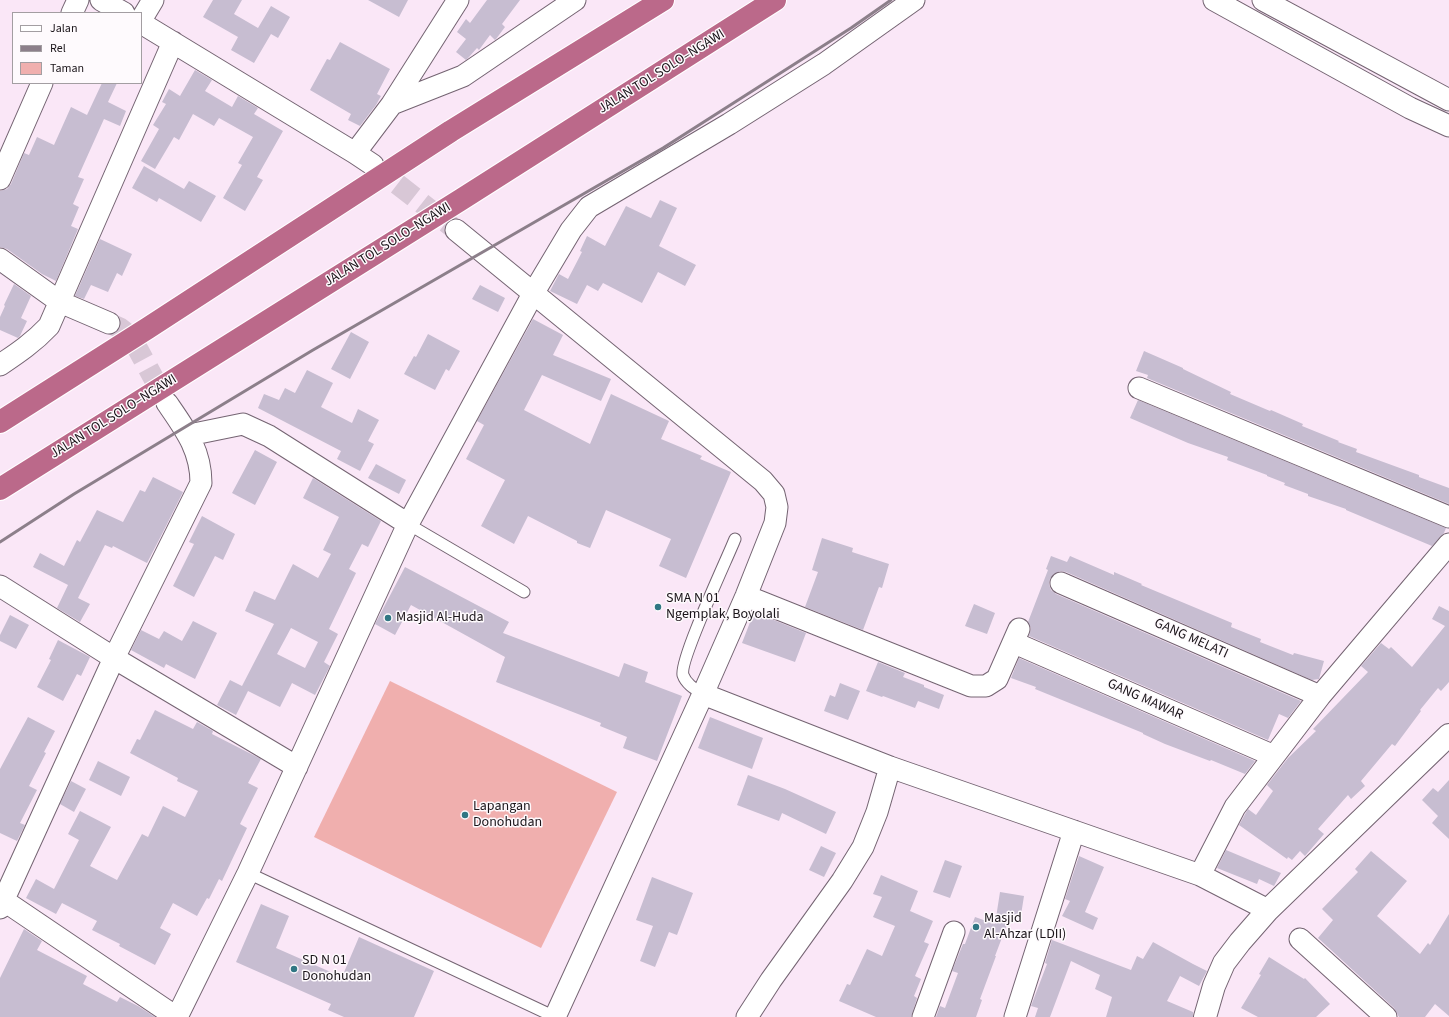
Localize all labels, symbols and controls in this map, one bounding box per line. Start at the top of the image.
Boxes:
legend [12,12,142,84]
text: Jalan [50,20,77,37]
street label: JALAN TOL SOLO–NGAWI [596,26,728,118]
text: Rel [50,40,66,57]
text: Taman [50,60,84,77]
street label: JALAN TOL SOLO–NGAWI [322,199,454,291]
street label: JALAN TOL SOLO–NGAWI [48,371,180,463]
place label: SMA N 01 Ngemplak, Boyolali [666,591,780,624]
marker: SMA N 01 Ngemplak, Boyolali [653,602,663,612]
place label: Masjid Al-Huda [396,610,484,626]
marker: Masjid Al-Huda [383,613,393,623]
street label: GANG MELATI [1151,615,1231,663]
street label: GANG MAWAR [1105,676,1185,724]
place label: Lapangan Donohudan [473,799,542,832]
marker: Lapangan Donohudan [460,810,470,820]
place label: Masjid Al-Ahzar (LDII) [984,911,1066,944]
marker: Masjid Al-Ahzar (LDII) [971,922,981,932]
place label: SD N 01 Donohudan [302,953,371,986]
marker: SD N 01 Donohudan [289,964,299,974]

